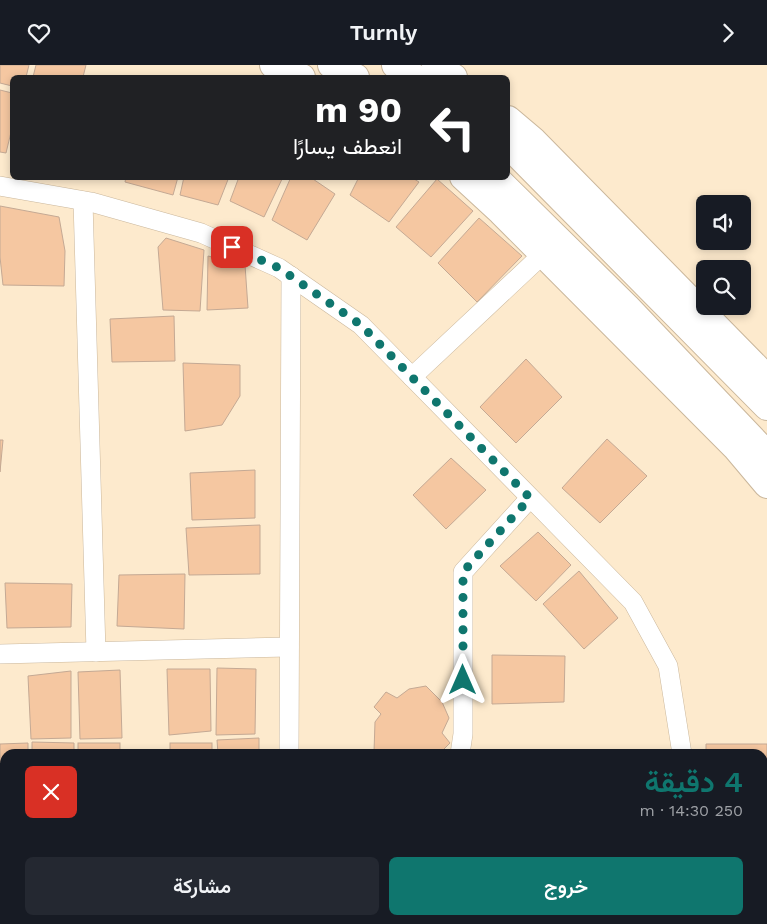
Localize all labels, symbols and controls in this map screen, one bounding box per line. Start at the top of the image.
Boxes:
icon: heart [25,19,53,47]
icon: forward [714,19,742,47]
text: Turnly [350,20,417,45]
text: 90 m [315,89,402,131]
icon: left [420,95,485,160]
text: انعطف يسارًا [293,134,402,159]
map controls [696,195,751,315]
button: sound [696,195,751,250]
pin [211,226,253,268]
icon: arrive [218,233,246,261]
button: search [696,260,751,315]
position arrow [436,653,488,705]
text: 4 دقيقة [644,764,743,799]
button: close [25,766,77,818]
text: 250 m · 14:30 [639,801,743,820]
button: مشاركة [25,857,379,915]
button: خروج [389,857,743,915]

